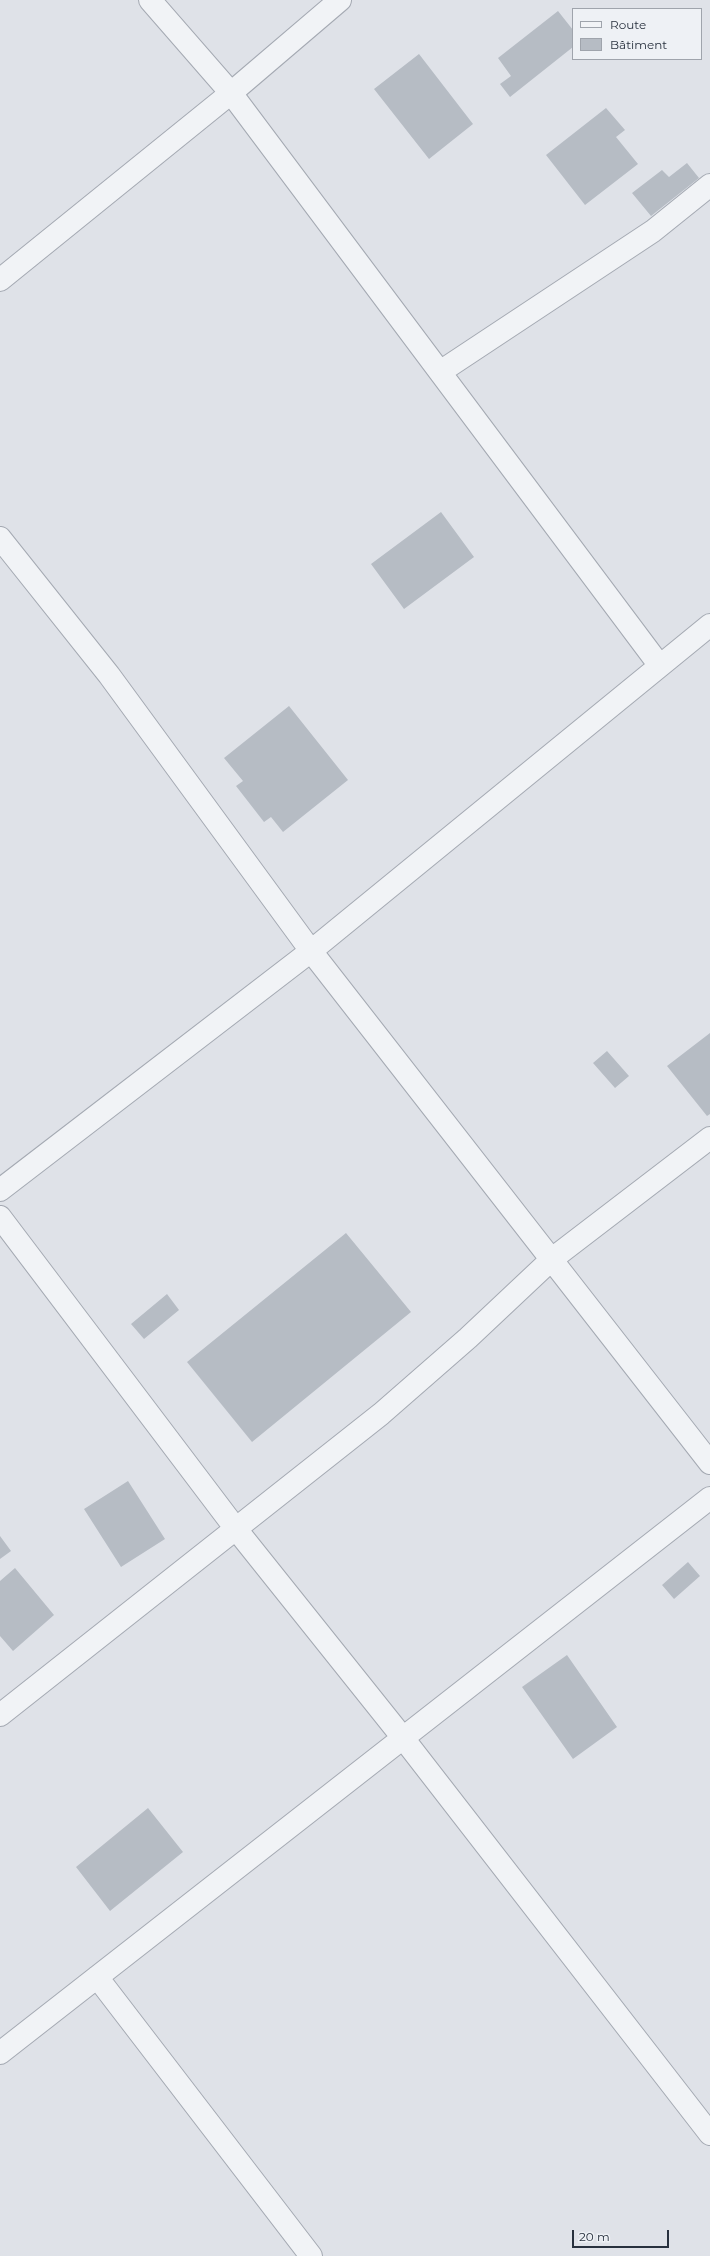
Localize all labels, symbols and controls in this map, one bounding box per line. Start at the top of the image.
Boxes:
legend [572,8,702,60]
text: Route [610,17,646,32]
text: Bâtiment [610,37,667,52]
scale bar [574,2222,671,2248]
text: 20 m [579,2229,610,2244]

